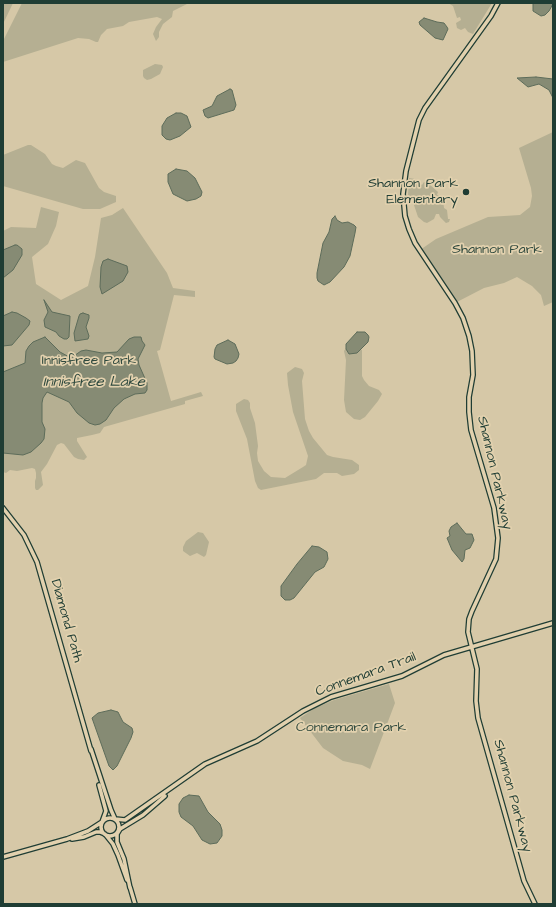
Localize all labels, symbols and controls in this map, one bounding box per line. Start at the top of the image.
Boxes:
place label: Shannon Park Elementary [368,176,458,208]
marker: Shannon Park Elementary [461,187,471,197]
park label: Shannon Park [452,242,542,258]
park label: Innisfree Park [42,353,136,369]
water label: Innisfree Lake [43,374,145,392]
street label: Shannon Parkway [473,415,515,531]
street label: Diamond Path [46,578,86,664]
street label: Connemara Trail [313,649,419,701]
park label: Connemara Park [296,720,406,736]
street label: Shannon Parkway [489,738,535,854]

